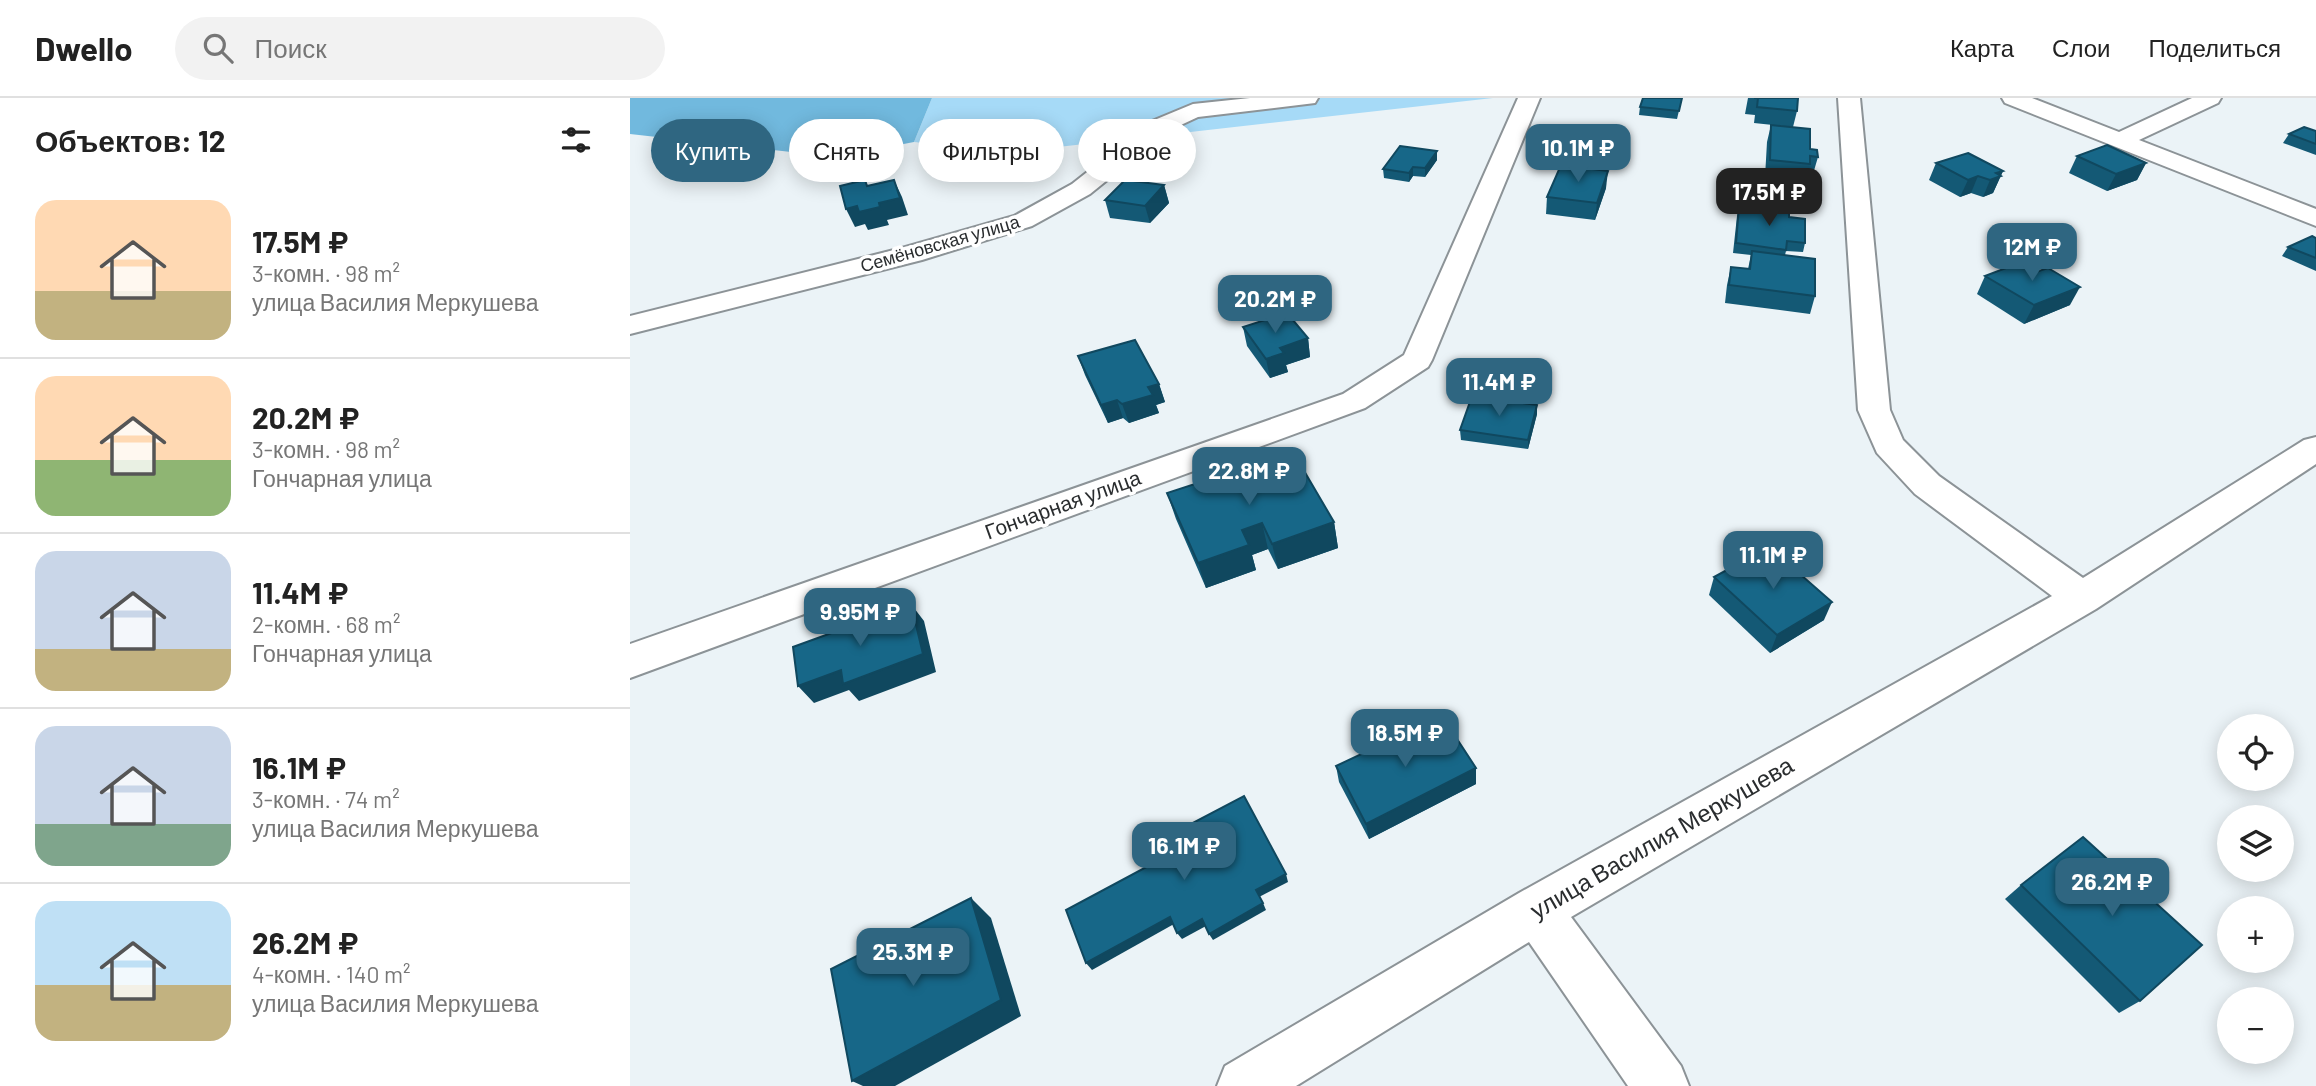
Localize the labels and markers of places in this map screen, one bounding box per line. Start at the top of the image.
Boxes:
pin: 10.1M ₽ [1513,125,1643,184]
pin: 17.5M ₽ [1704,169,1834,228]
pin: 12M ₽ [1983,223,2081,283]
pin: 20.2M ₽ [1210,275,1340,335]
pin: 11.4M ₽ [1434,358,1564,418]
pin: 22.8M ₽ [1184,448,1314,507]
pin: 11.1M ₽ [1708,532,1838,591]
pin: 9.95M ₽ [795,588,925,648]
pin: 18.5M ₽ [1340,710,1470,769]
pin: 16.1M ₽ [1119,822,1249,882]
pin: 26.2M ₽ [2047,858,2177,918]
pin: 25.3M ₽ [848,928,978,988]

